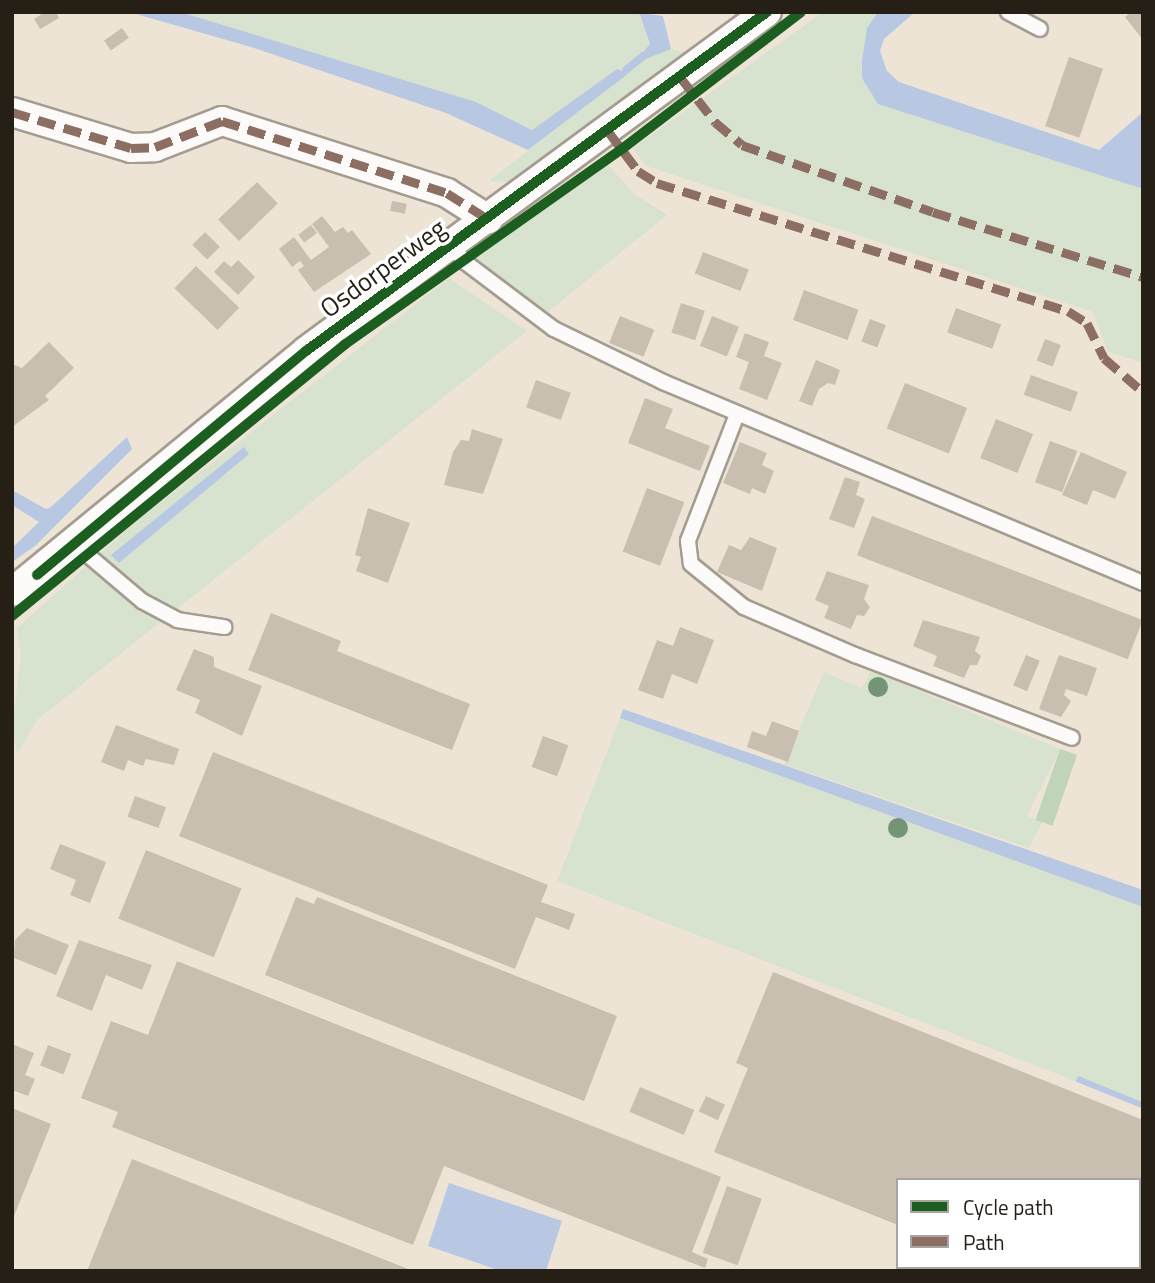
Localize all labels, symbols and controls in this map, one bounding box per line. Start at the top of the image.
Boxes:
street label: Osdorperweg [314,212,452,324]
legend [896,1178,1141,1269]
text: Cycle path [963,1191,1054,1223]
text: Path [963,1226,1005,1258]

